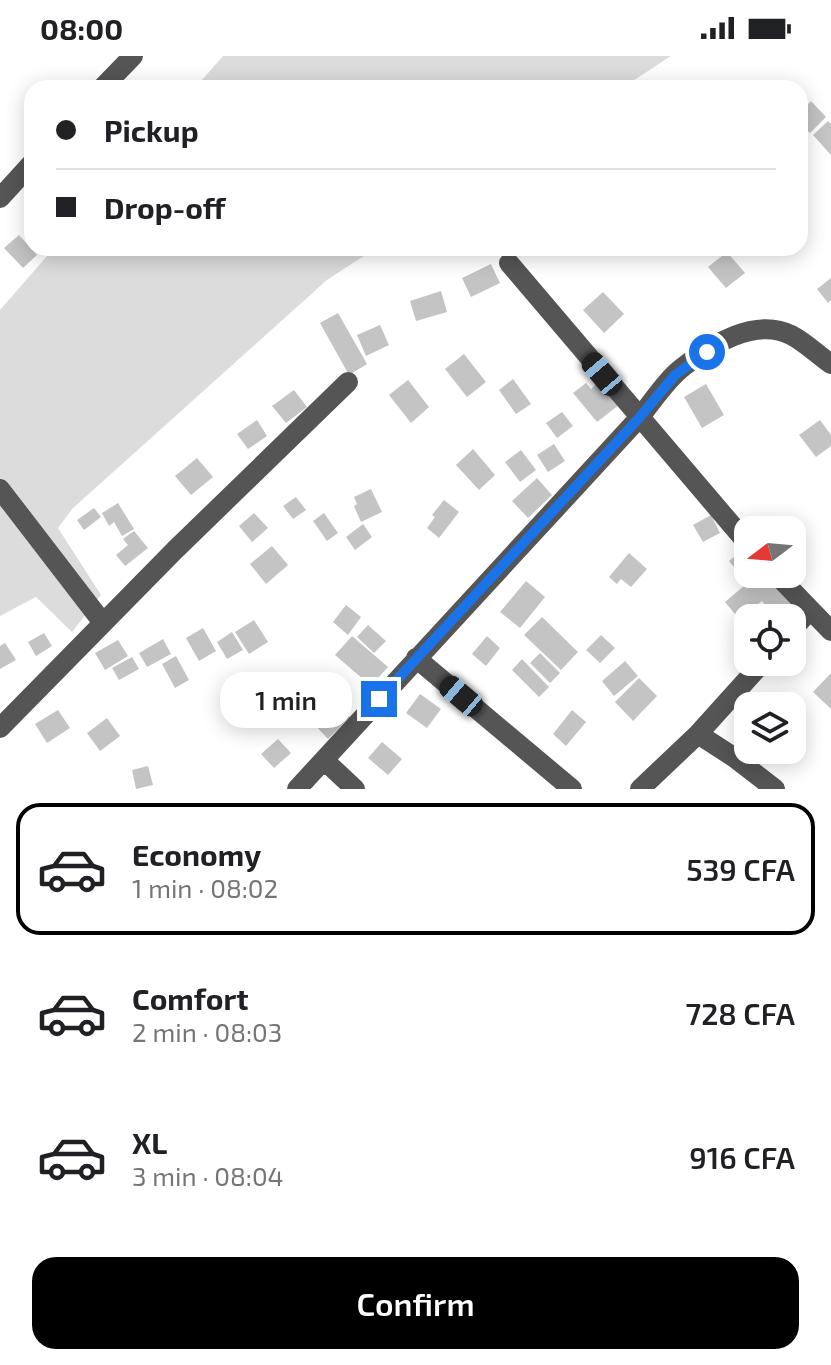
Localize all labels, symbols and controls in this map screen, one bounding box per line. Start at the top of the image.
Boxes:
text: 08:00 [40,10,123,46]
text: Pickup [104,112,199,148]
text: Drop-off [104,189,226,225]
route start [689,334,725,370]
car [577,348,627,400]
north arrow [734,516,806,588]
map controls [734,516,806,764]
button: locate [734,604,806,676]
callout: 1 min [219,671,351,727]
car [435,671,487,721]
route end [361,681,397,717]
text: 1 min [255,684,317,715]
button: layers [734,692,806,764]
icon: car [36,833,108,905]
text: Economy [132,836,261,872]
text: 539 CFA [686,851,795,887]
text: 1 min · 08:02 [132,872,278,903]
icon: car [36,977,108,1049]
text: Comfort [132,980,249,1016]
text: 728 CFA [686,995,795,1031]
text: 2 min · 08:03 [132,1016,282,1047]
icon: car [36,1121,108,1193]
text: XL [132,1124,167,1160]
text: 916 CFA [689,1139,795,1175]
text: 3 min · 08:04 [132,1160,284,1191]
button: Confirm [32,1257,799,1349]

